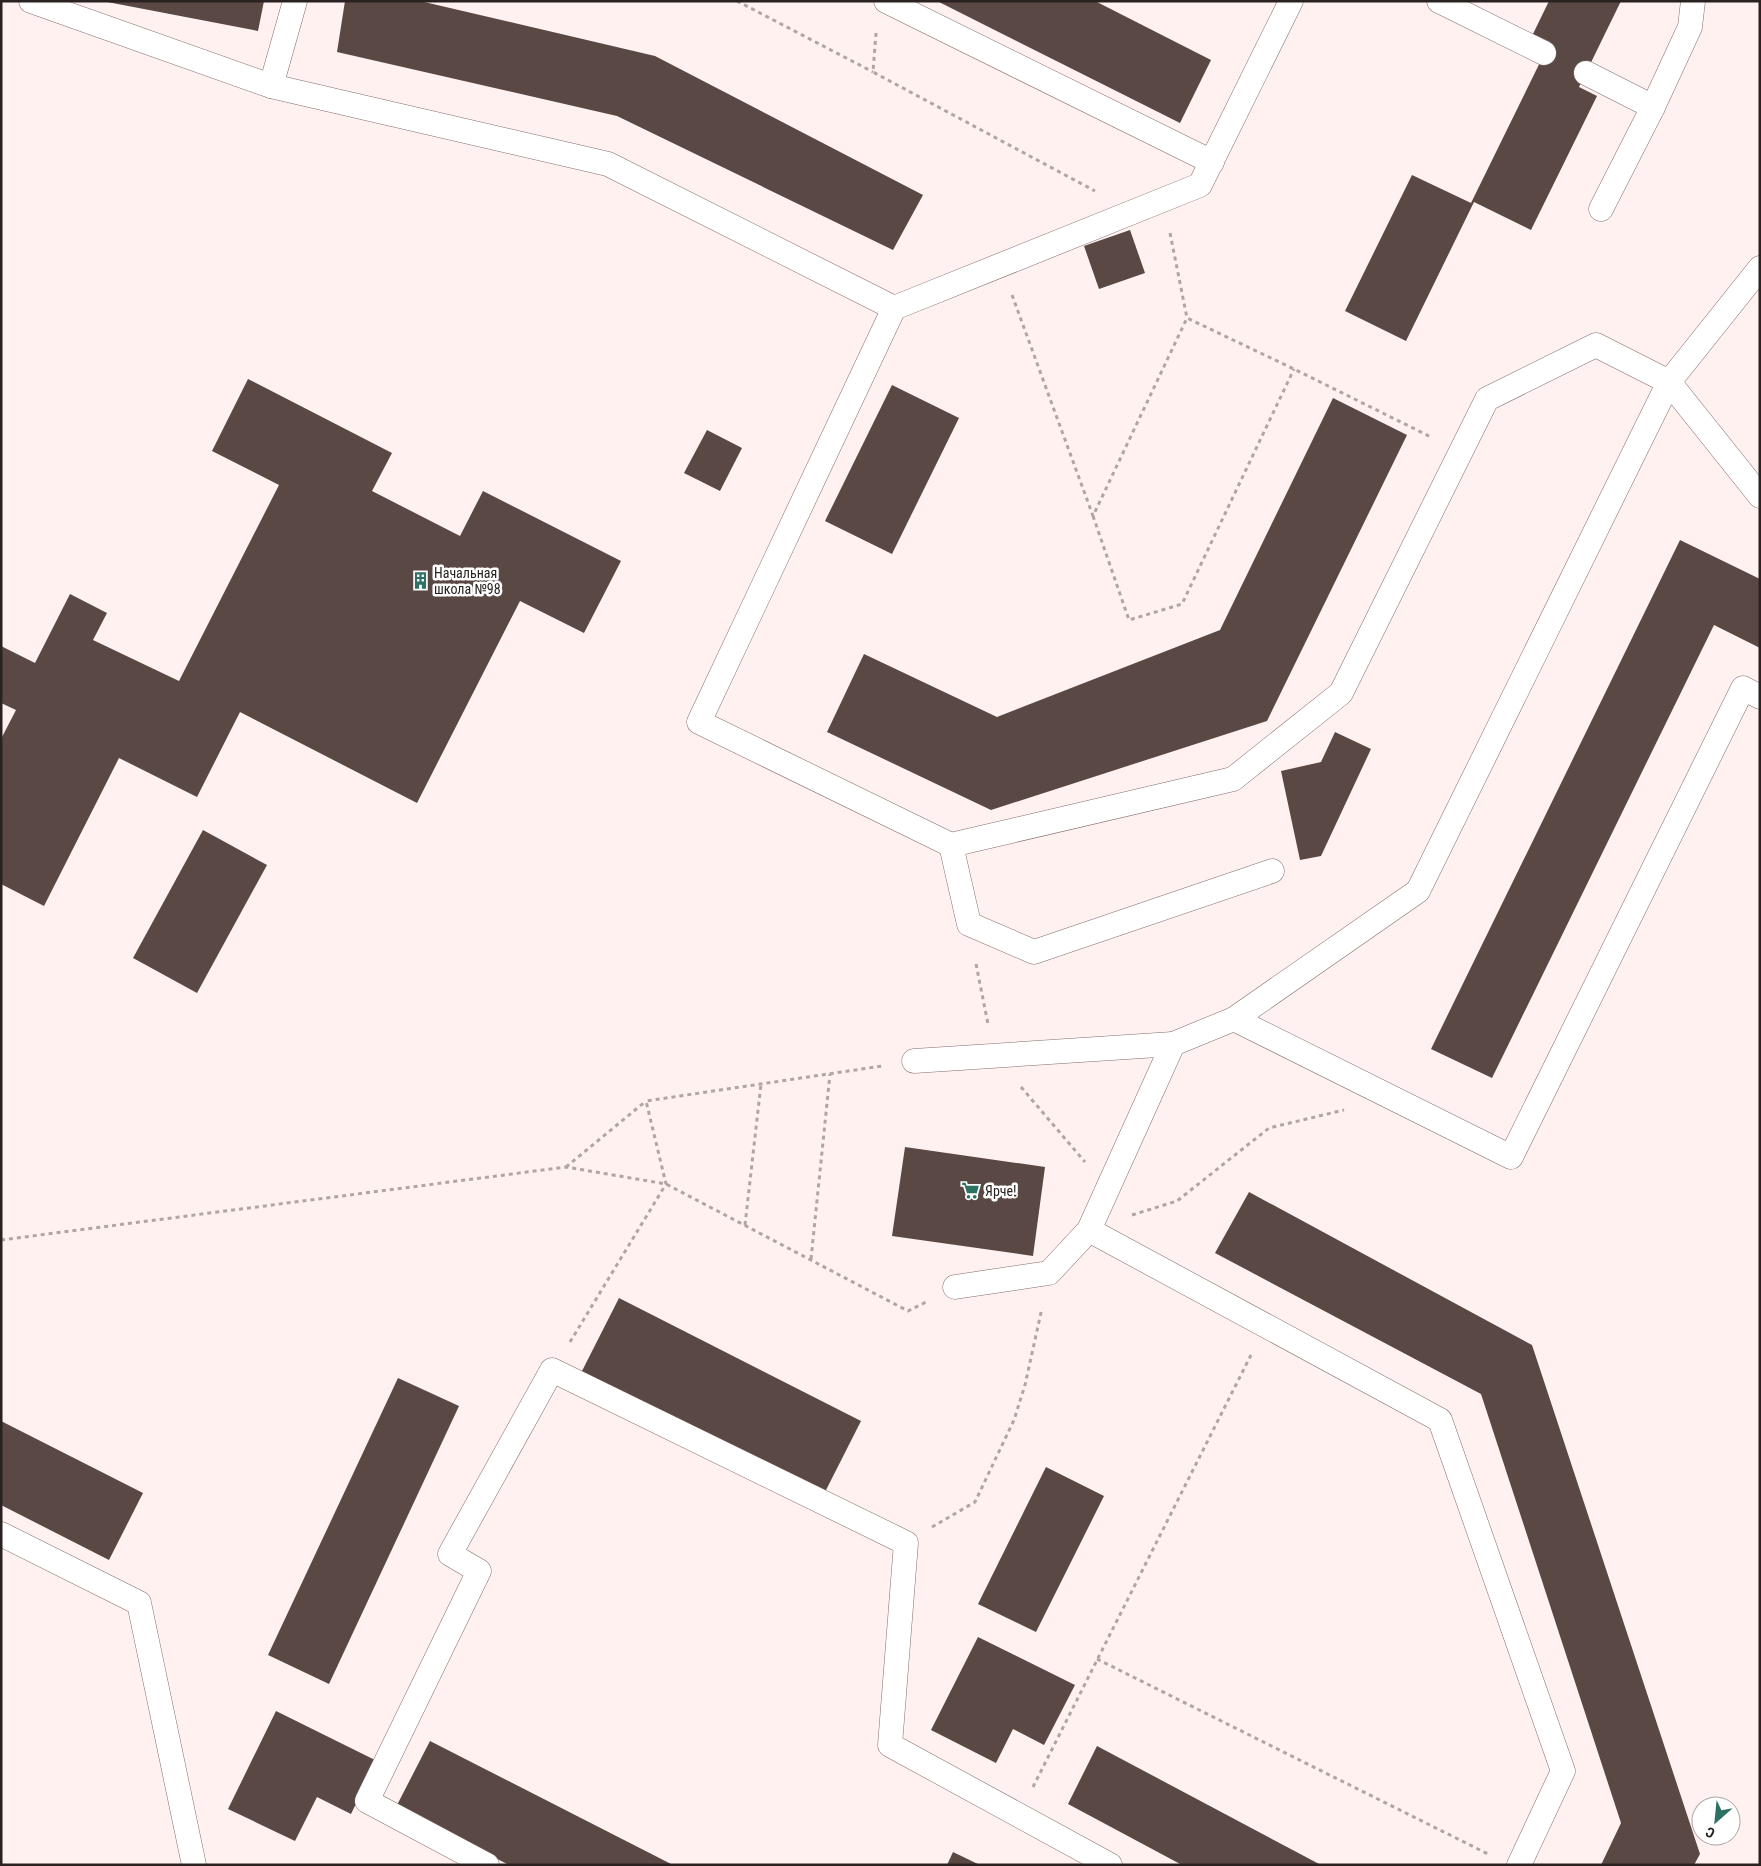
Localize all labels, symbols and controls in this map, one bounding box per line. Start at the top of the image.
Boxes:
place label: Начальная школа №98 [434,565,501,597]
building icon: Начальная школа №98 [410,571,430,591]
supermarket icon: Ярче! [961,1181,981,1201]
place label: Ярче! [985,1183,1017,1199]
north arrow [1691,1796,1741,1846]
text: С [1703,1824,1717,1842]

